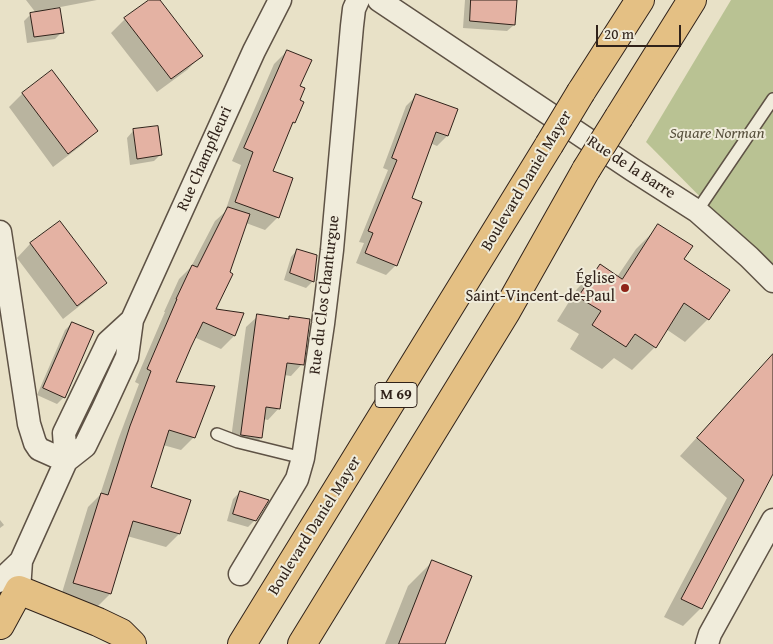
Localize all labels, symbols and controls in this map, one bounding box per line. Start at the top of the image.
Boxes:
scale bar [598,15,683,47]
text: 20 m [604,23,634,44]
street label: Rue Champfleuri [173,104,237,214]
street label: Boulevard Daniel Mayer [477,107,577,255]
park label: Square Norman [669,124,765,144]
street label: Rue de la Barre [583,132,679,204]
street label: Rue du Clos Chanturgue [306,214,344,376]
place label: Église Saint-Vincent-de-Paul [465,269,615,307]
marker: Église Saint-Vincent-de-Paul [619,282,631,294]
road number: M 69 [375,382,417,408]
street label: Boulevard Daniel Mayer [264,453,366,599]

